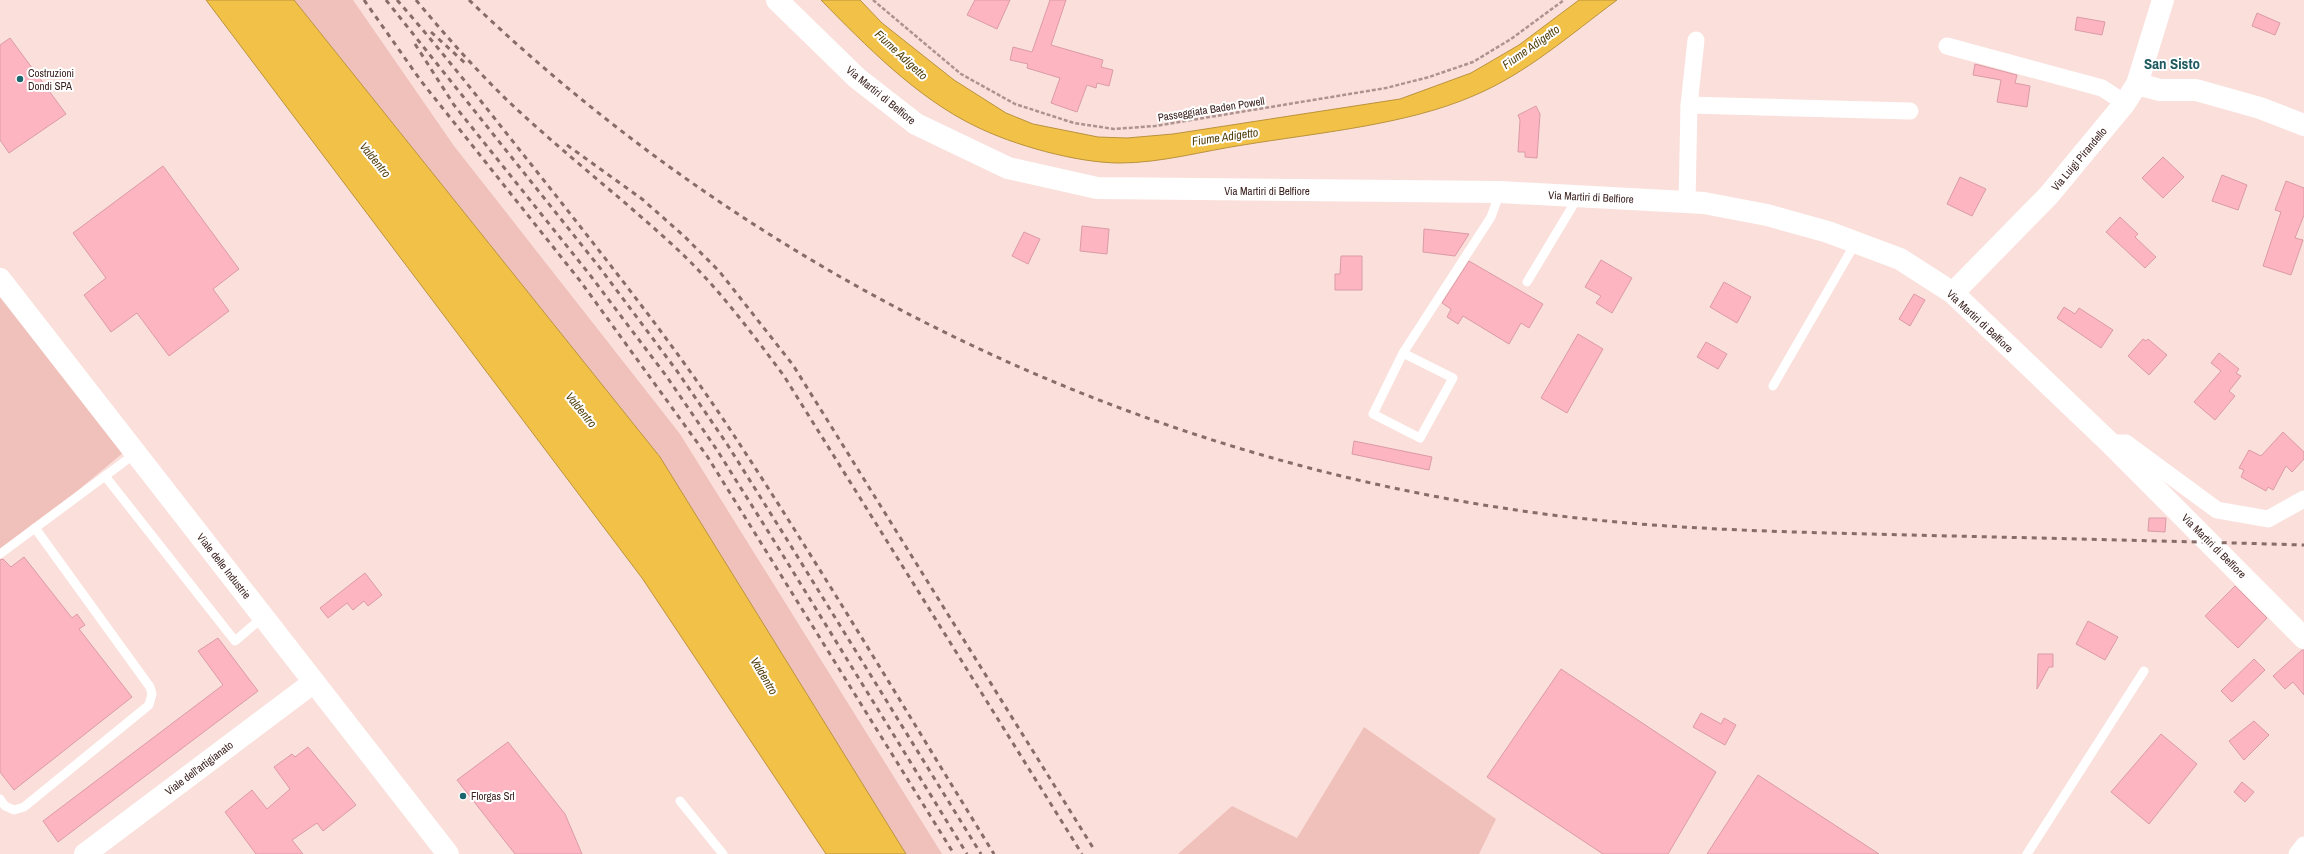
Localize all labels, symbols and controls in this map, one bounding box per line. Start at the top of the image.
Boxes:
water label: Fiume Adigetto [1499,21,1563,73]
water label: Fiume Adigetto [871,26,931,84]
district label: San Sisto [2144,53,2200,74]
street label: Via Martiri di Belfiore [843,63,919,127]
place label: Costruzioni Dondi SPA [28,66,74,93]
marker: Costruzioni Dondi SPA [15,74,25,84]
street label: Passeggiata Baden Powell [1157,94,1265,124]
water label: Fiume Adigetto [1191,124,1260,150]
street label: Via Luigi Pirandello [2048,124,2110,194]
water label: Valdentro [356,139,395,181]
street label: Via Martiri di Belfiore [1224,184,1310,198]
street label: Via Martiri di Belfiore [1548,188,1634,206]
street label: Via Martiri di Belfiore [1944,287,2016,355]
water label: Valdentro [562,389,601,431]
street label: Via Martiri di Belfiore [2179,511,2249,581]
street label: Viale delle Industrie [194,530,254,602]
water label: Valdentro [747,654,782,698]
street label: Viale dell'artigianato [162,738,236,798]
place label: Florgas Srl [471,789,515,803]
marker: Florgas Srl [458,791,468,801]

